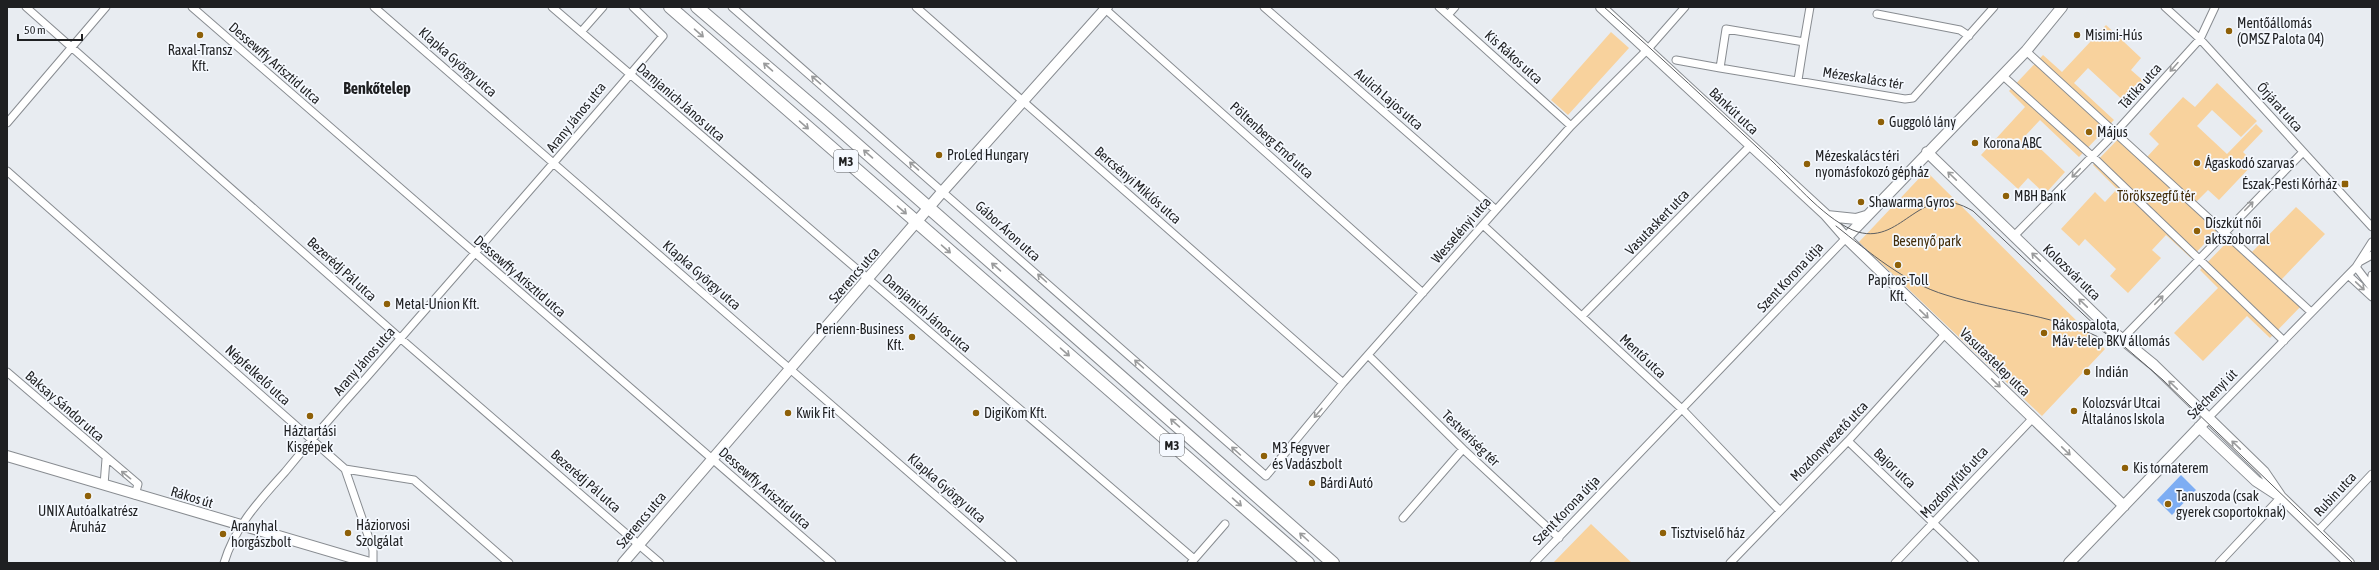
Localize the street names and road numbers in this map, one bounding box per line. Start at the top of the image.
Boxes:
street label: Dessewffy Arisztid utca [226,19,324,107]
street label: Klapka György utca [416,24,500,100]
street label: Kis Rákos utca [1482,27,1546,87]
street label: Damjanich János utca [634,59,728,145]
street label: Tátika utca [2115,60,2165,112]
street label: Mézeskalács tér [1822,64,1905,92]
street label: Aulich Lajos utca [1352,65,1426,133]
street label: Arany János utca [543,79,609,155]
street label: Őrjárat utca [2254,79,2306,135]
street label: Bánkút utca [1706,84,1762,138]
street label: Pöltenberg Ernő utca [1227,98,1317,182]
street label: Bercsényi Miklós utca [1091,143,1185,227]
road number: M3 [834,150,858,172]
street label: Vasutaskert utca [1622,186,1692,258]
street label: Wesselényi utca [1428,194,1494,266]
street label: Gábor Áron utca [972,198,1044,264]
street label: Dessewffy Arisztid utca [471,232,569,320]
street label: Bezerédj Pál utca [304,234,380,304]
street label: Klapka György utca [660,237,744,313]
street label: Szent Korona útja [1754,239,1826,315]
street label: Kolozsvár utca [2040,241,2104,303]
street label: Szerencs utca [825,244,883,306]
street label: Damjanich János utca [880,270,974,356]
street label: Arany János utca [330,324,398,398]
street label: Vasutastelep utca [1957,325,2033,399]
street label: Mentő utca [1617,331,1669,381]
street label: Népfelkelő utca [222,342,294,408]
street label: Széchenyi út [2184,366,2240,422]
street label: Baksay Sándor utca [22,367,108,445]
street label: Mozdonyvezető utca [1787,398,1871,484]
street label: Testvériség tér [1439,407,1504,470]
road number: M3 [1160,434,1184,456]
street label: Mozdonyfűtő utca [1917,443,1991,521]
street label: Dessewffy Arisztid utca [716,444,814,532]
street label: Bajor utca [1871,445,1919,491]
street label: Bezerédj Pál utca [548,446,624,516]
street label: Klapka György utca [905,450,989,526]
street label: Rubin utca [2311,469,2359,519]
street label: Szent Korona útja [1529,472,1603,548]
street label: Rákos út [169,483,215,511]
street label: Szerencs utca [613,489,669,551]

